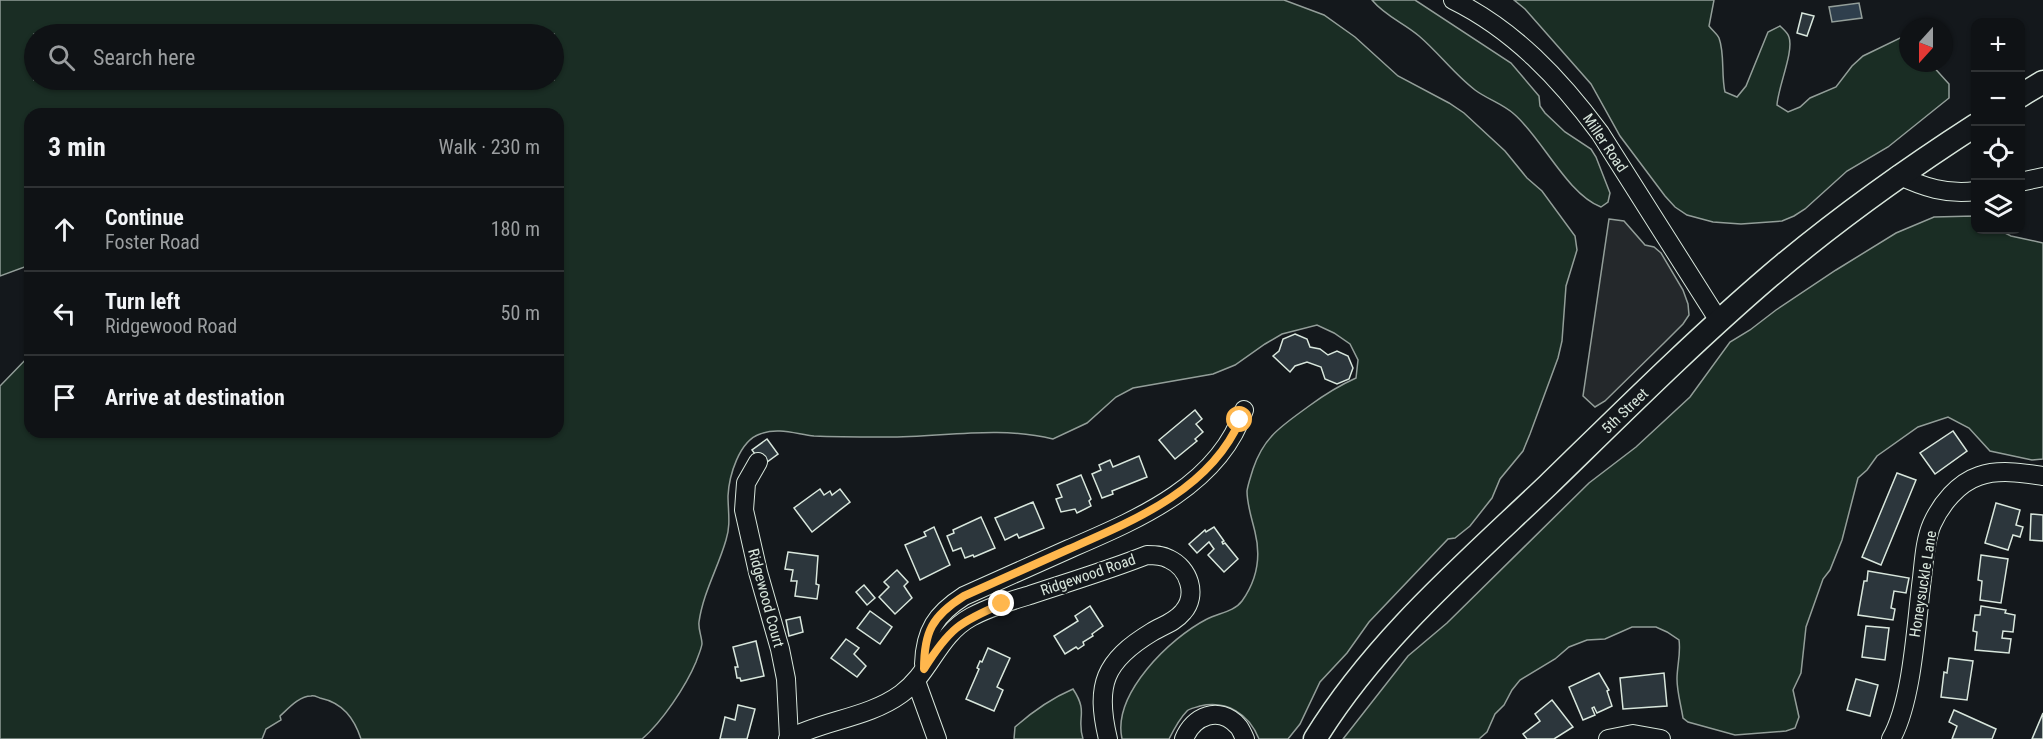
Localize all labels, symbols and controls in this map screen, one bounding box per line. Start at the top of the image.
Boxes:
north arrow [1899,18,1953,72]
map controls [1971,18,2025,234]
button: + [1971,18,2025,72]
search box [24,24,564,90]
icon: search [45,41,78,74]
text: Search here [93,45,195,70]
button: − [1971,72,2025,126]
street label: Miller Road [1579,110,1631,176]
button: locate [1971,126,2025,180]
text: 3 min [48,132,106,162]
text: Walk · 230 m [439,135,540,159]
button: layers [1971,180,2025,234]
text: Continue [105,205,184,230]
icon: ahead [48,213,81,246]
text: 180 m [491,217,540,241]
text: Foster Road [105,230,200,254]
text: Turn left [105,289,180,314]
icon: left [48,297,81,330]
text: 50 m [501,301,540,325]
text: Ridgewood Road [105,314,237,338]
icon: arrive [48,381,81,414]
street label: 5th Street [1598,384,1652,438]
text: Arrive at destination [105,385,285,410]
route start [1226,406,1252,432]
street label: Honeysuckle Lane [1906,529,1940,639]
street label: Ridgewood Court [744,547,788,649]
street label: Ridgewood Road [1038,550,1138,600]
route end [988,590,1014,616]

